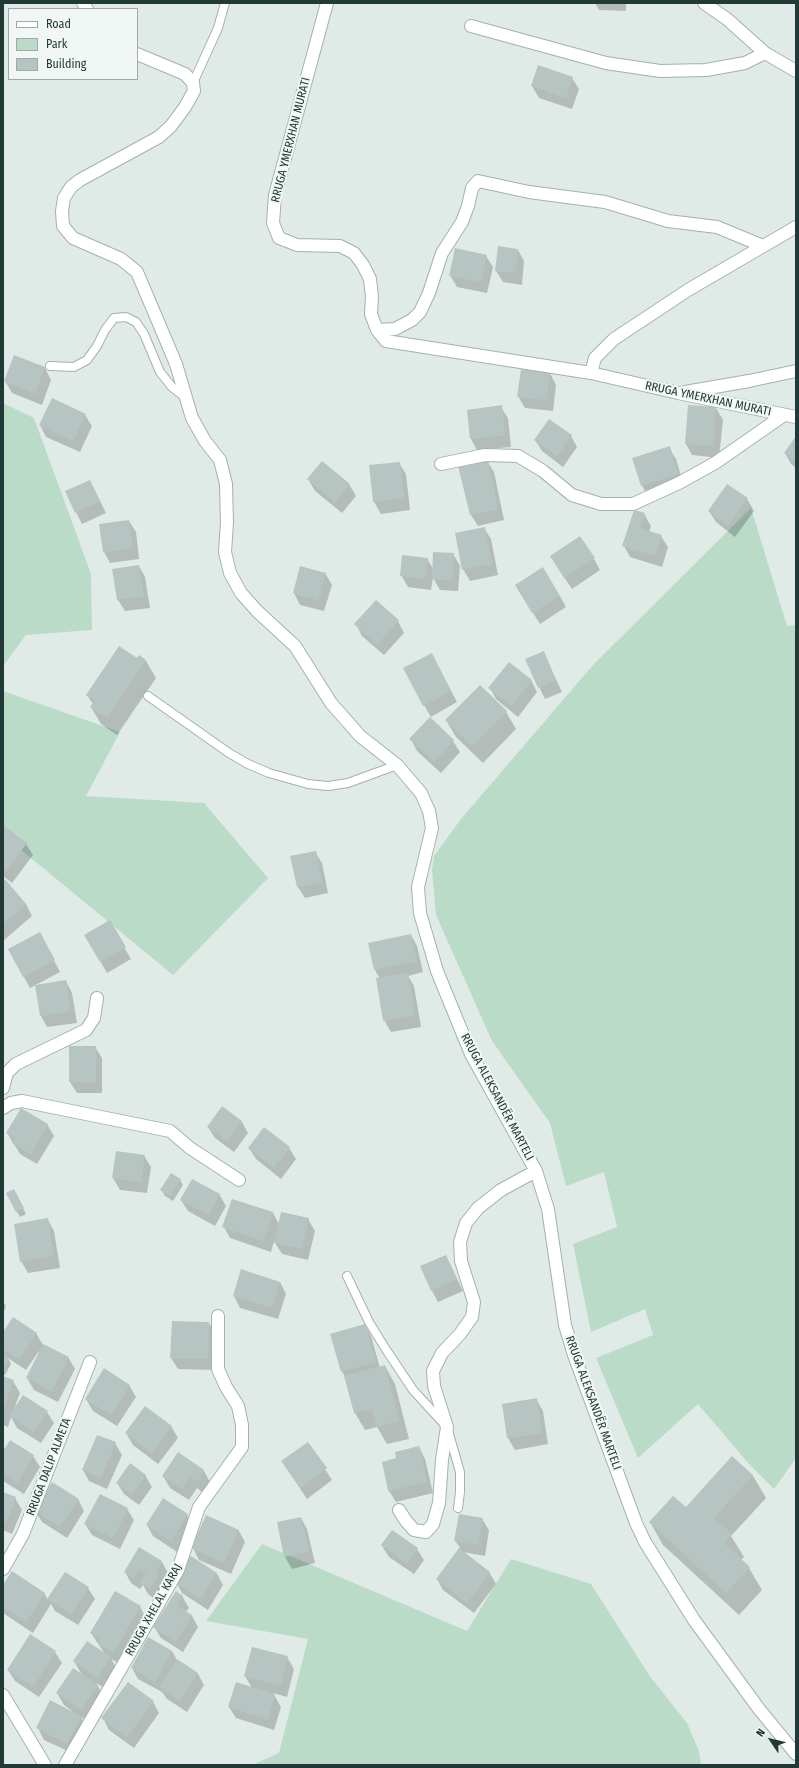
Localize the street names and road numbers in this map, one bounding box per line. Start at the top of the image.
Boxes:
street label: RRUGA YMERXHAN MURATI [268,76,314,204]
street label: RRUGA YMERXHAN MURATI [644,379,772,419]
street label: RRUGA ALEKSANDËR MARTELI [457,1031,537,1163]
street label: RRUGA ALEKSANDËR MARTELI [562,1334,624,1472]
street label: RRUGA DALIP ALMETA [24,1416,74,1518]
street label: RRUGA XHELAL KARAJ [123,1561,185,1659]

